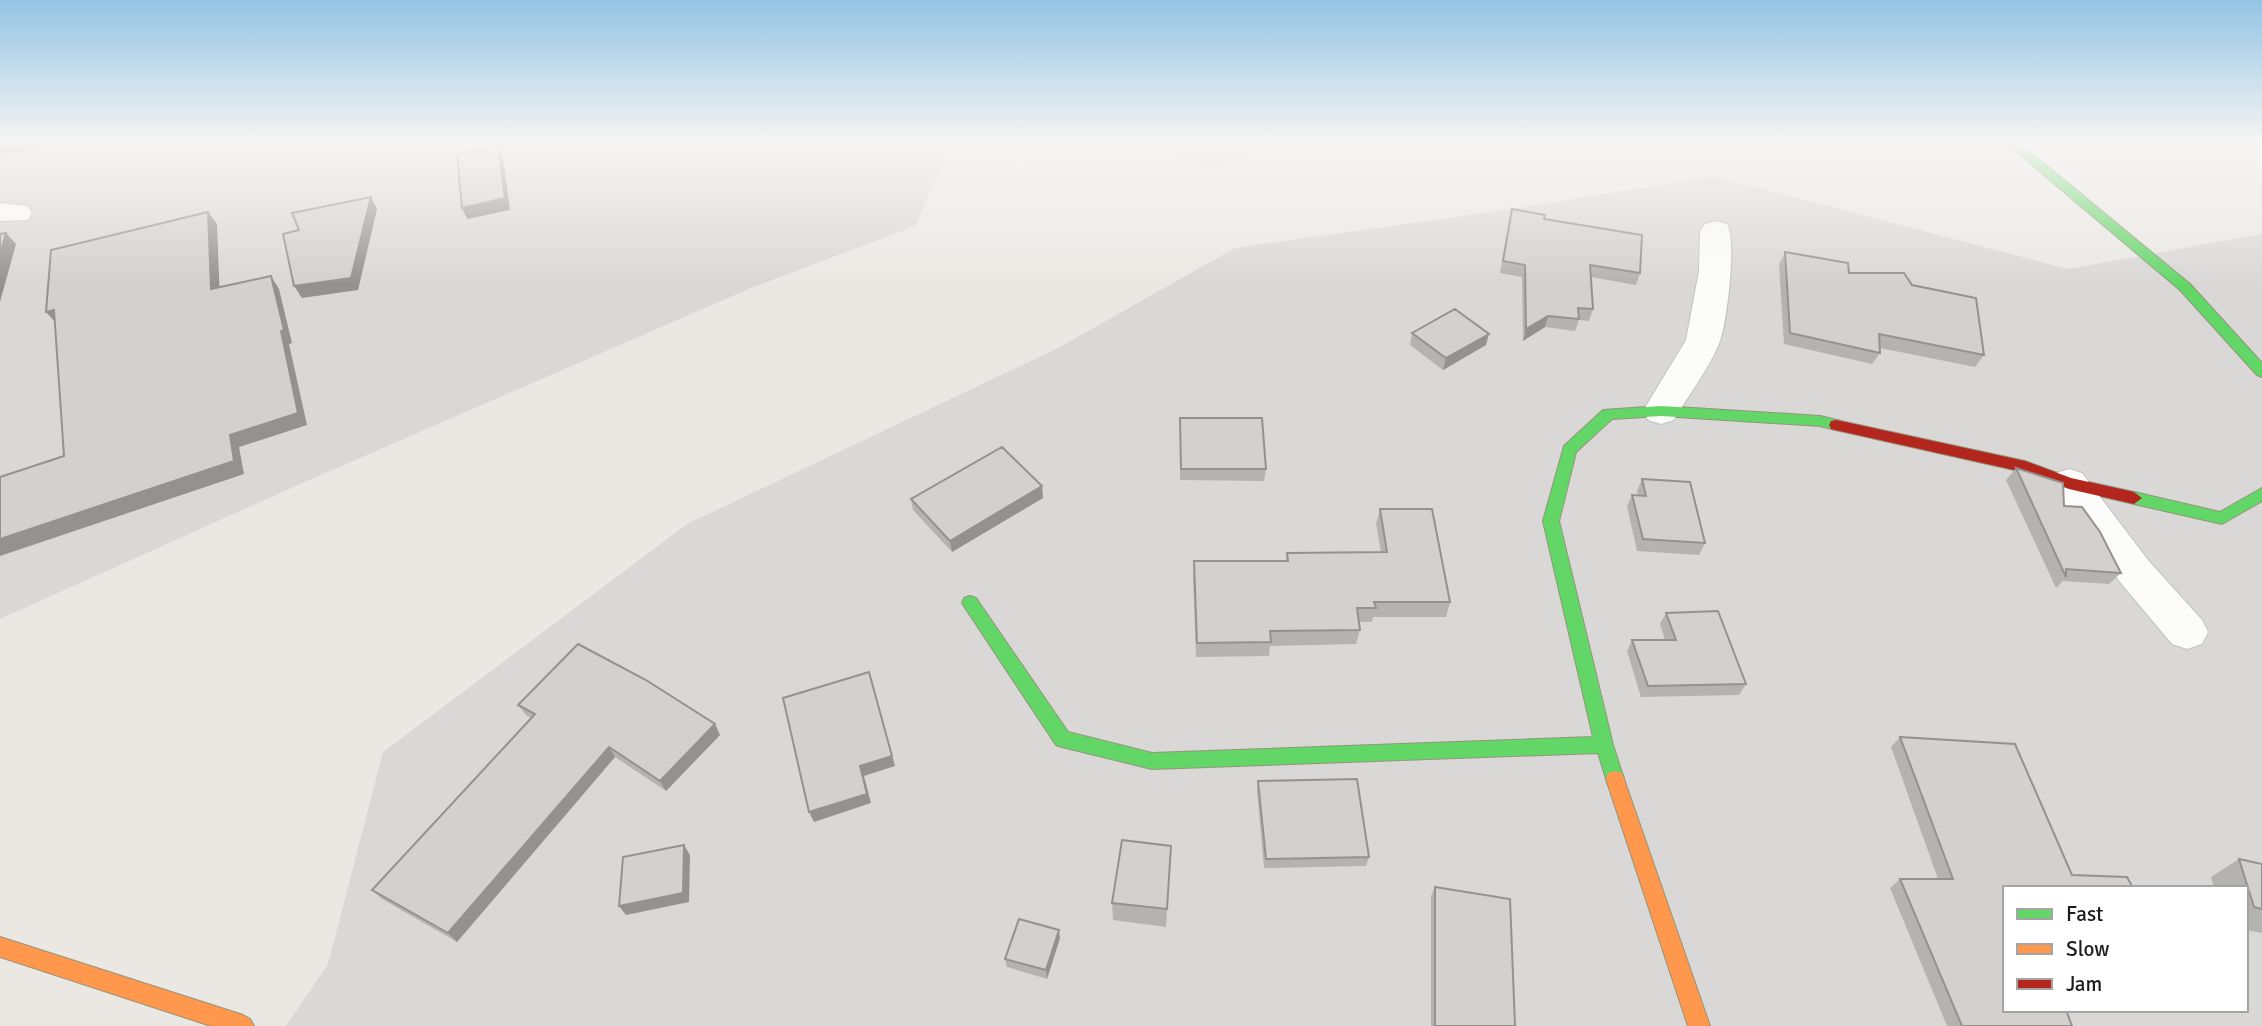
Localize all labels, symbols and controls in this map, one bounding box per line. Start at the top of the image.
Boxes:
legend [2003,886,2248,1012]
text: Fast [2066,901,2103,927]
text: Slow [2066,936,2110,962]
text: Jam [2066,971,2102,997]

